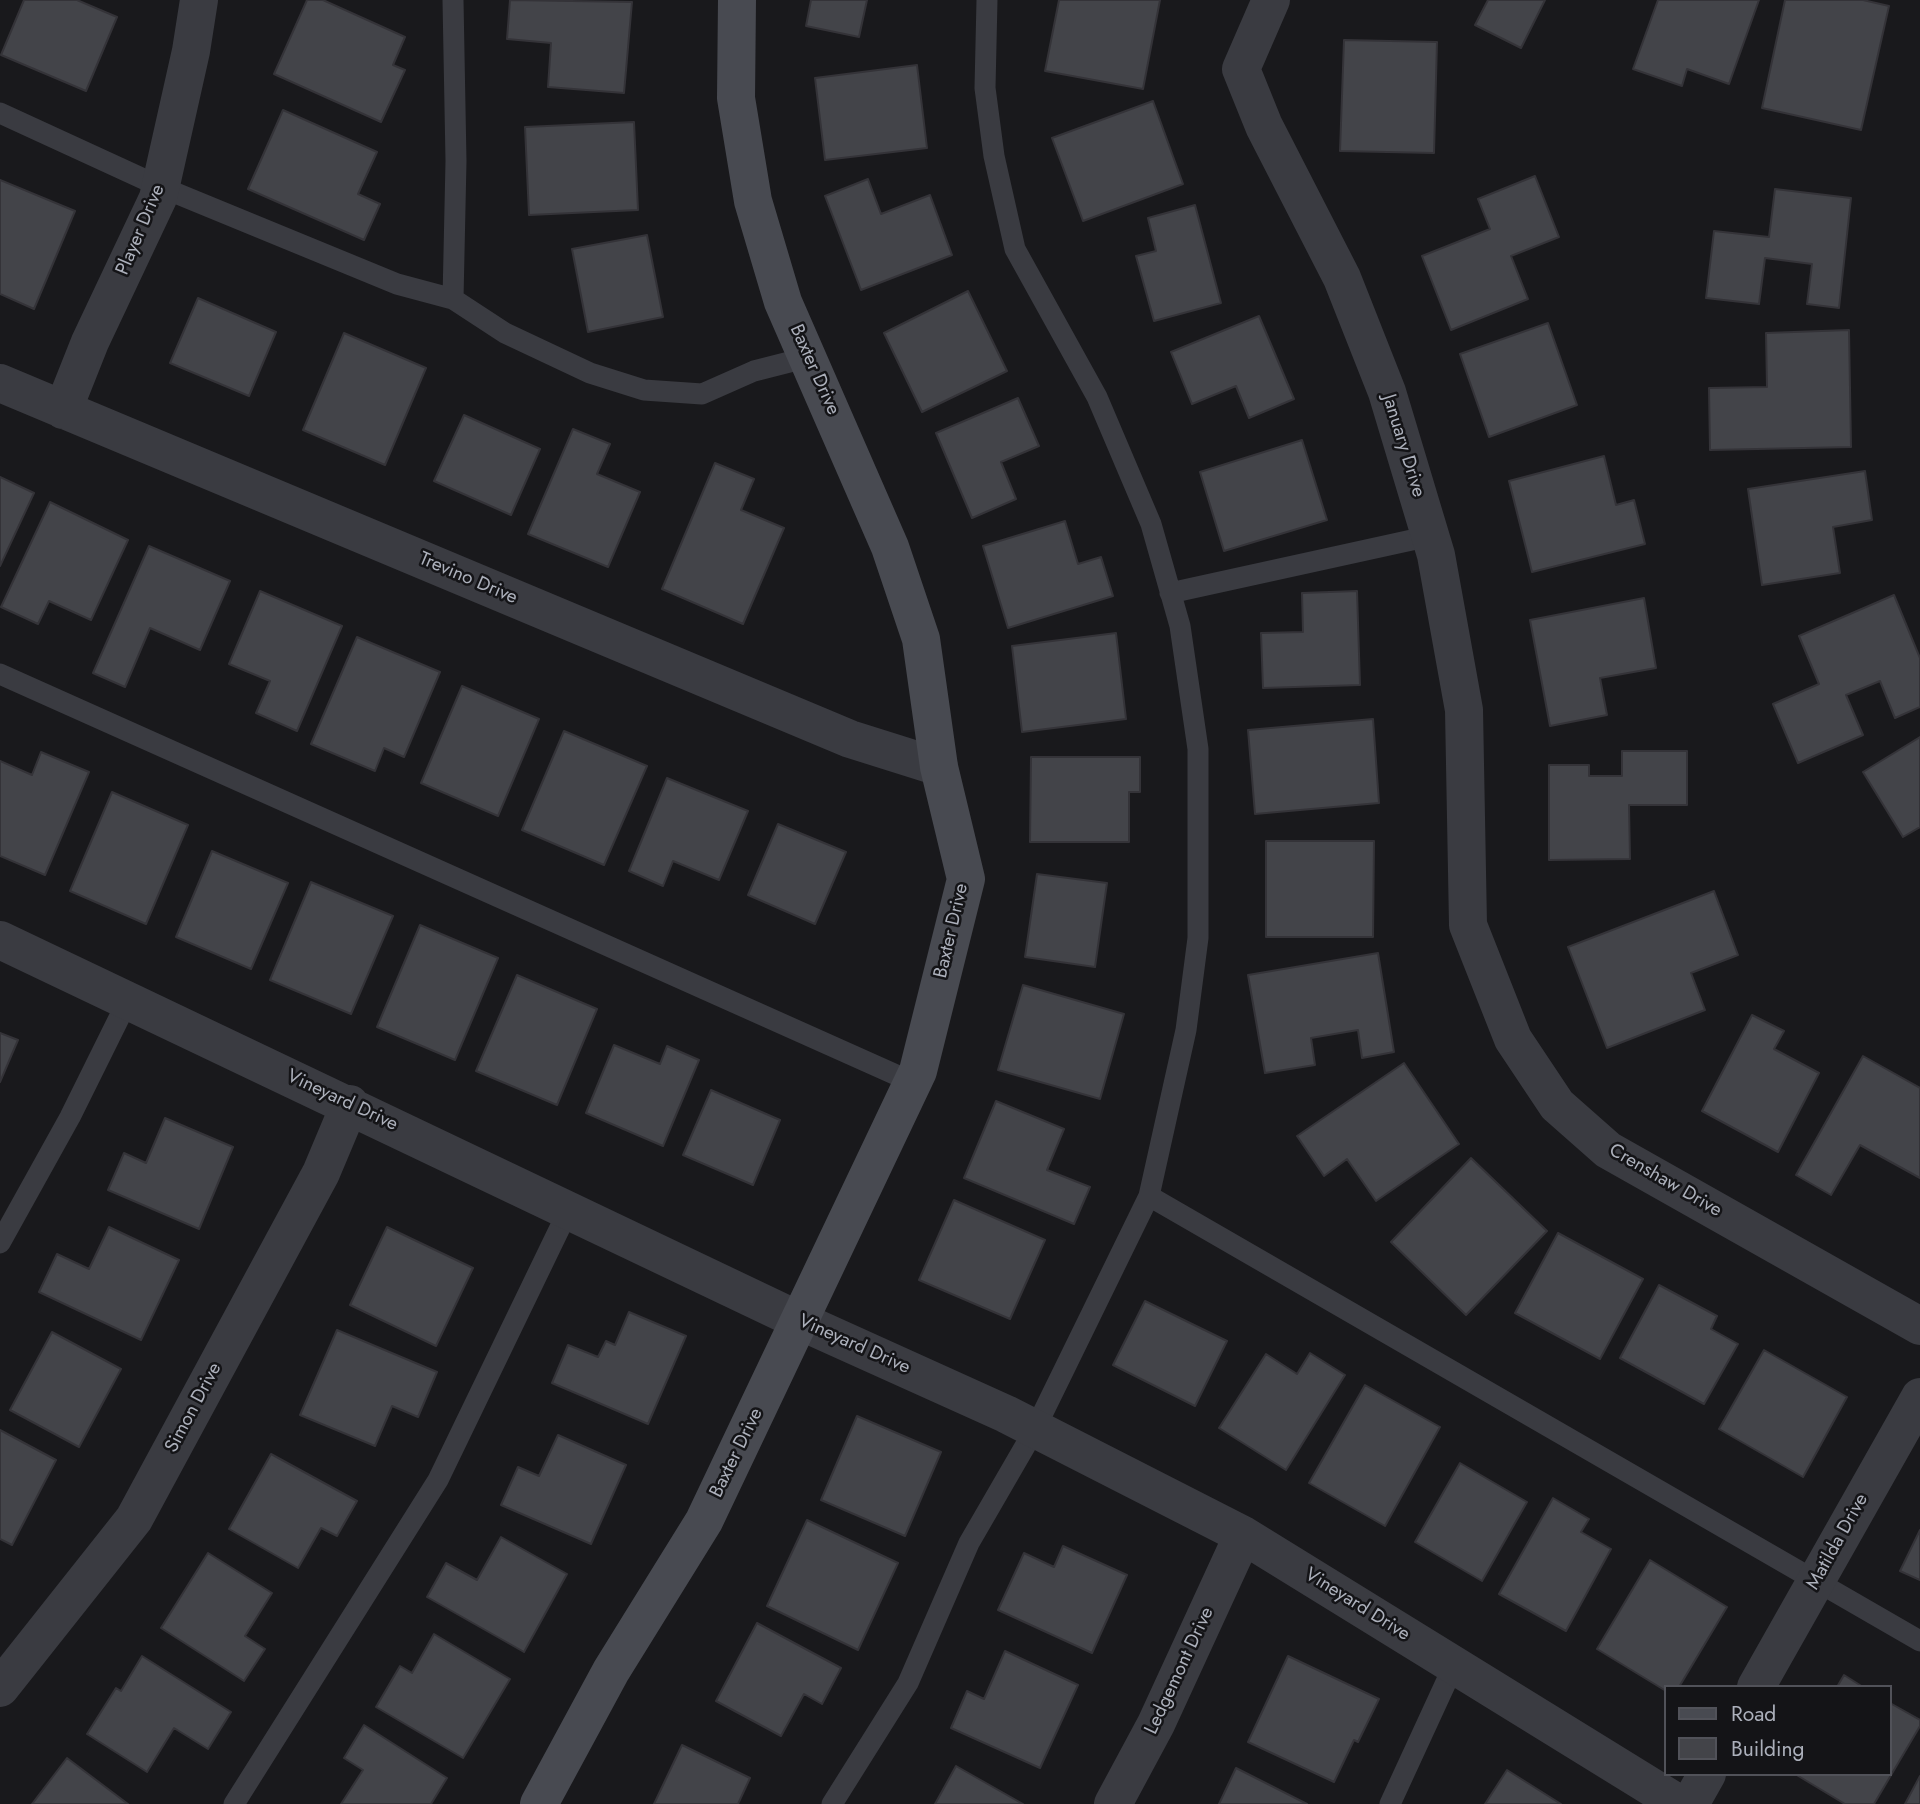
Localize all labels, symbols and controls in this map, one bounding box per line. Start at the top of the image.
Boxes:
street label: Player Drive [112,181,170,279]
street label: Baxter Drive [784,321,844,419]
street label: January Drive [1377,392,1429,500]
street label: Trevino Drive [415,548,521,610]
street label: Baxter Drive [930,881,974,981]
street label: Vineyard Drive [283,1065,401,1137]
street label: Crenshaw Drive [1605,1139,1725,1223]
street label: Vineyard Drive [795,1310,913,1380]
street label: Simon Drive [161,1359,227,1457]
street label: Baxter Drive [706,1405,768,1501]
street label: Matilda Drive [1802,1490,1874,1594]
street label: Vineyard Drive [1300,1564,1414,1646]
street label: Ledgemont Drive [1141,1604,1219,1738]
legend [1664,1685,1892,1776]
text: Road [1731,1699,1776,1729]
text: Building [1731,1734,1804,1764]

